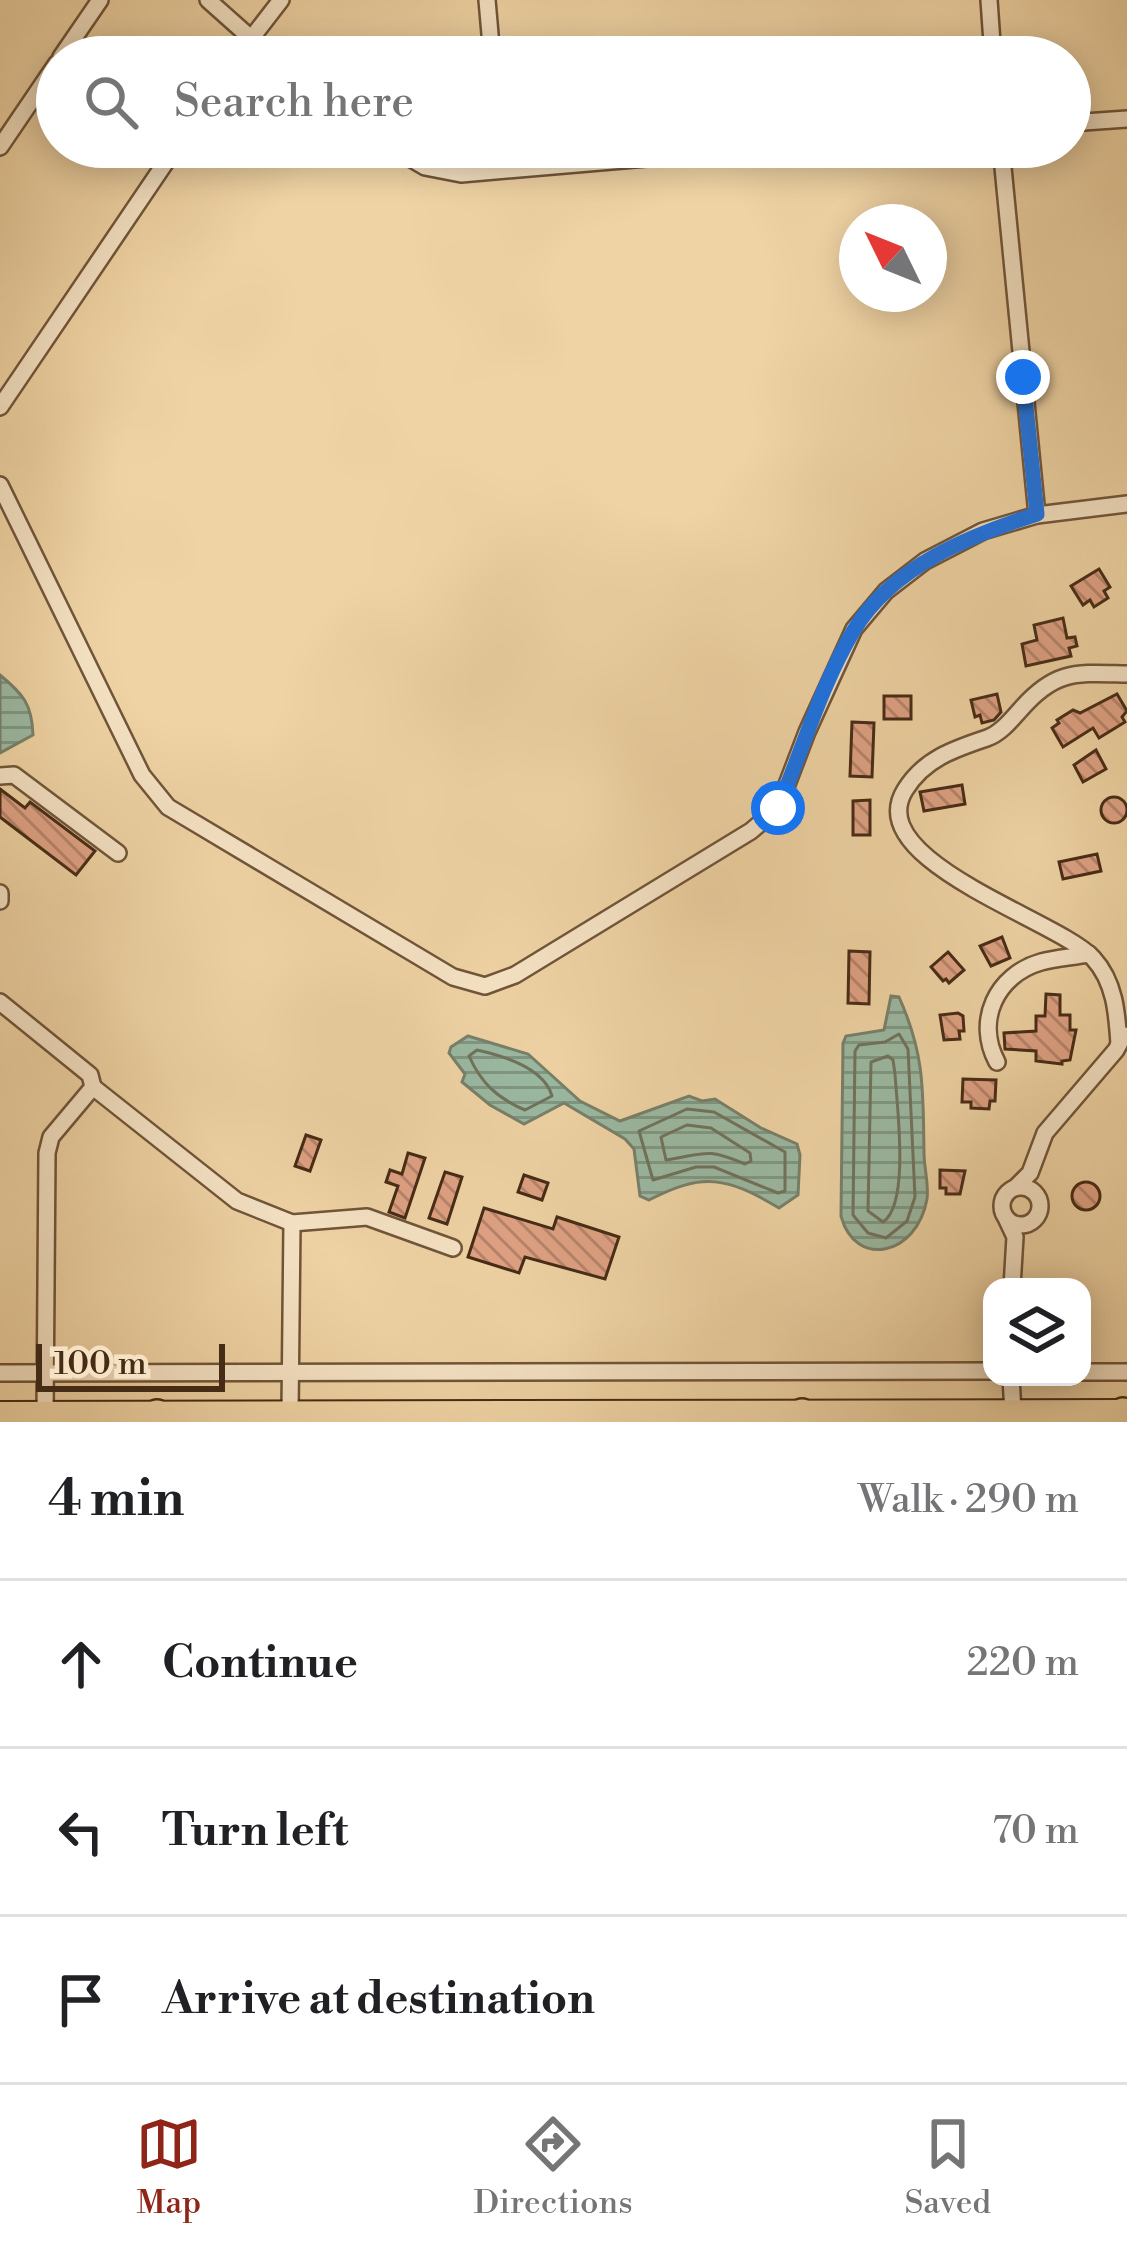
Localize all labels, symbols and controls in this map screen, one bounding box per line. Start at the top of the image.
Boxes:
search box [36,36,1091,168]
icon: search [78,69,144,135]
text: Search here [174,74,414,131]
north arrow [839,204,947,312]
route end [996,350,1050,404]
route start [751,781,805,835]
map controls [983,1278,1091,1386]
button: layers [983,1278,1091,1386]
scale bar [36,1338,225,1391]
text: 100 m [54,1344,147,1385]
text: 4 min [48,1468,184,1532]
text: Walk · 290 m [858,1476,1079,1525]
icon: ahead [48,1631,114,1697]
text: Continue [162,1635,358,1692]
text: 220 m [966,1639,1079,1688]
icon: left [48,1799,114,1865]
text: Turn left [162,1803,348,1860]
text: 70 m [992,1807,1079,1856]
icon: arrive [48,1967,114,2033]
text: Arrive at destination [162,1971,595,2028]
tab: Map [136,2111,202,2224]
tab: Directions [474,2111,633,2224]
tab: Saved [904,2111,991,2224]

